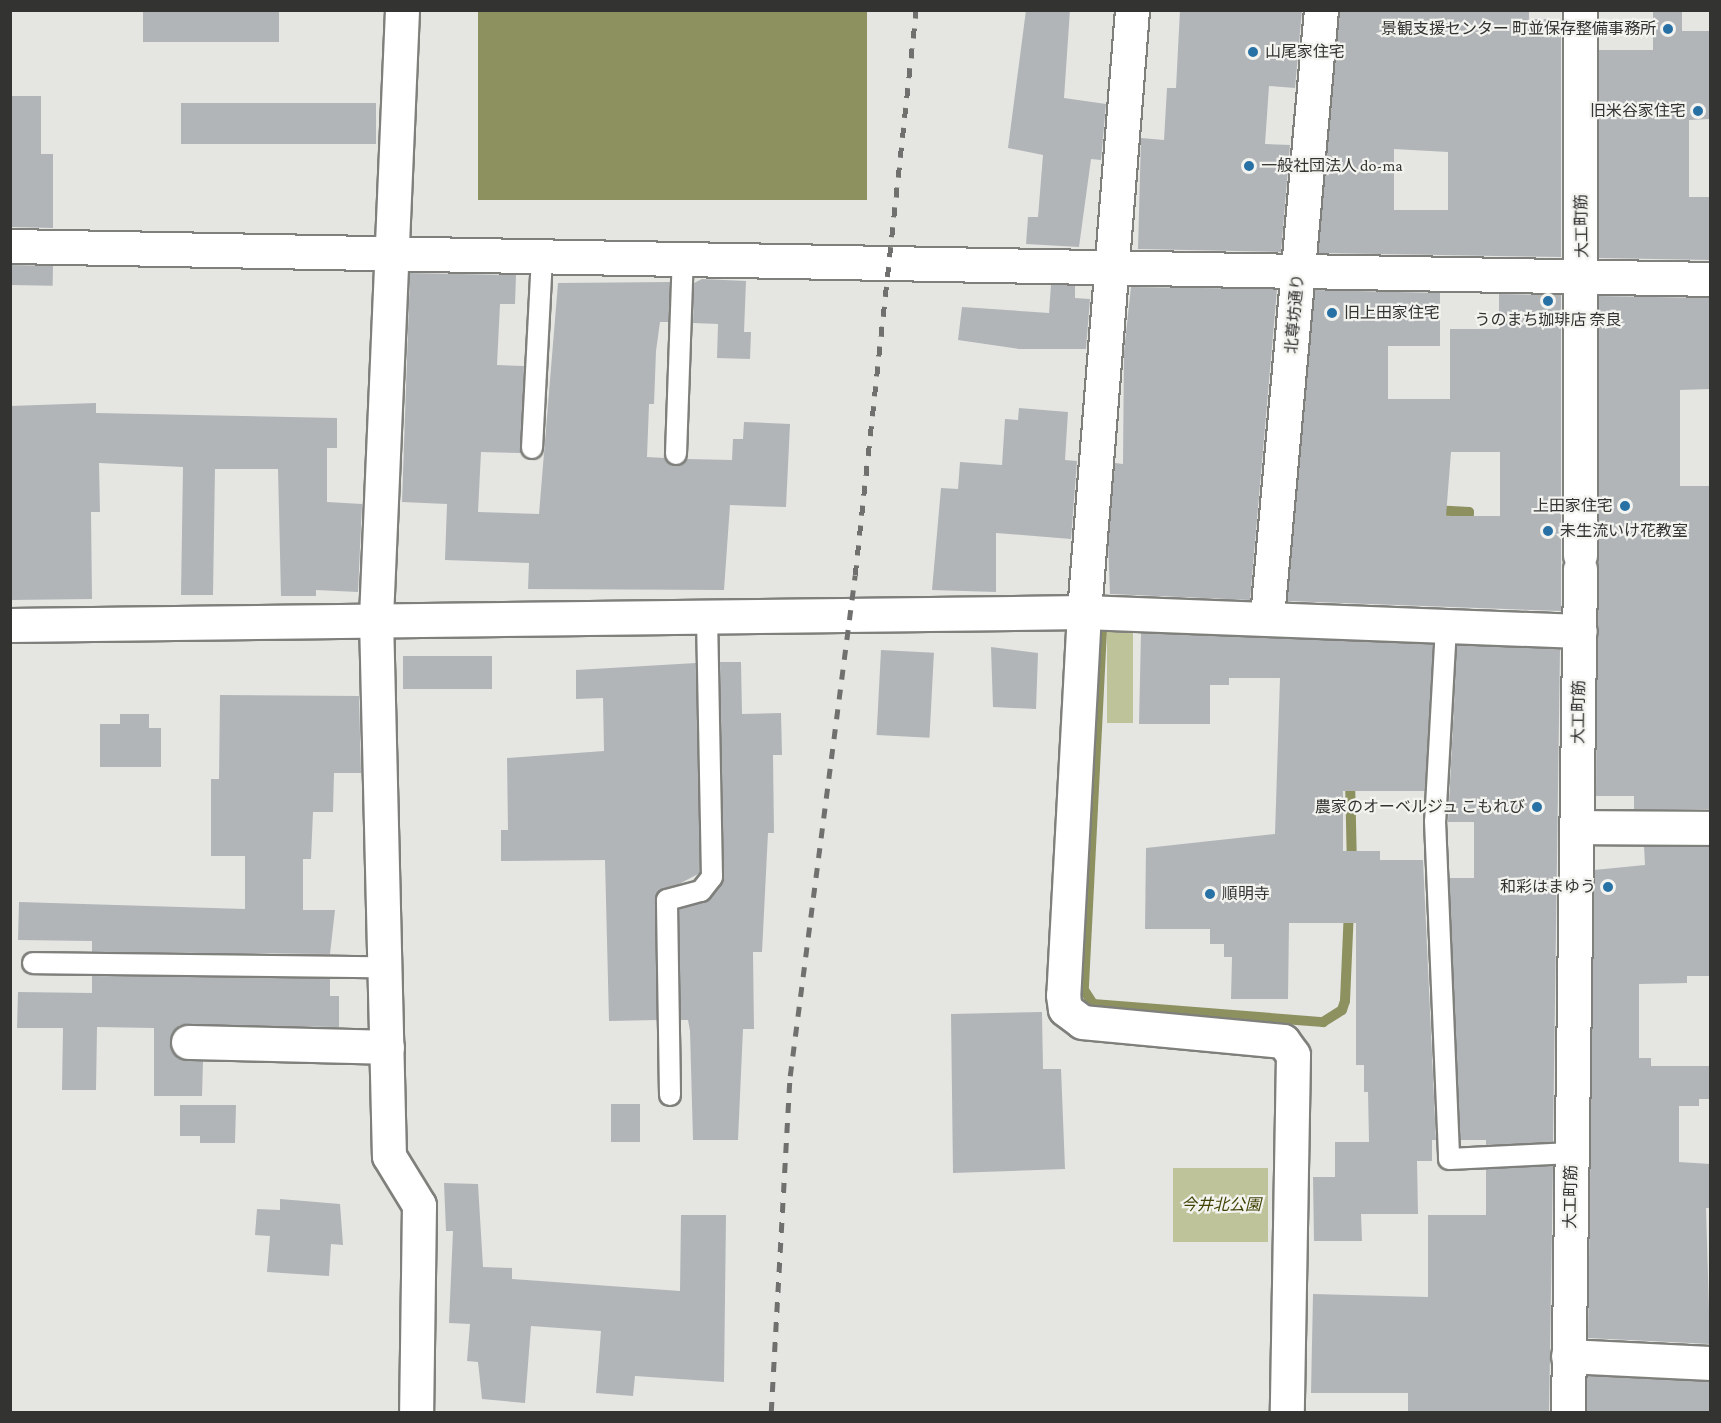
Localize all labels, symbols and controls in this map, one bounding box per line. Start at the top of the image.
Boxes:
place label: 景観支援センター 町並保存整備事務所 [1381,19,1656,39]
marker: 景観支援センター 町並保存整備事務所 [1661,22,1675,36]
place label: 山尾家住宅 [1265,42,1345,62]
marker: 山尾家住宅 [1246,45,1260,59]
place label: 旧米谷家住宅 [1590,101,1686,121]
marker: 旧米谷家住宅 [1691,104,1705,118]
place label: 一般社団法人 do-ma [1261,156,1403,176]
marker: 一般社団法人 do-ma [1242,159,1256,173]
street label: 大工町筋 [1572,194,1592,258]
street label: 北尊坊通り [1282,273,1308,355]
marker: うのまち珈琲店 奈良 [1541,294,1555,308]
place label: 旧上田家住宅 [1344,303,1440,323]
marker: 旧上田家住宅 [1325,306,1339,320]
place label: うのまち珈琲店 奈良 [1475,310,1621,330]
place label: 上田家住宅 [1533,496,1613,516]
marker: 上田家住宅 [1618,499,1632,513]
place label: 未生流いけ花教室 [1560,521,1688,541]
marker: 未生流いけ花教室 [1541,524,1555,538]
street label: 大工町筋 [1569,680,1589,744]
place label: 農家のオーベルジュ こもれび [1314,797,1525,817]
marker: 農家のオーベルジュ こもれび [1530,800,1544,814]
place label: 和彩はまゆう [1500,877,1596,897]
marker: 和彩はまゆう [1601,880,1615,894]
place label: 順明寺 [1222,884,1270,904]
marker: 順明寺 [1203,887,1217,901]
street label: 大工町筋 [1561,1165,1581,1229]
park label: 今井北公園 [1181,1195,1261,1215]

